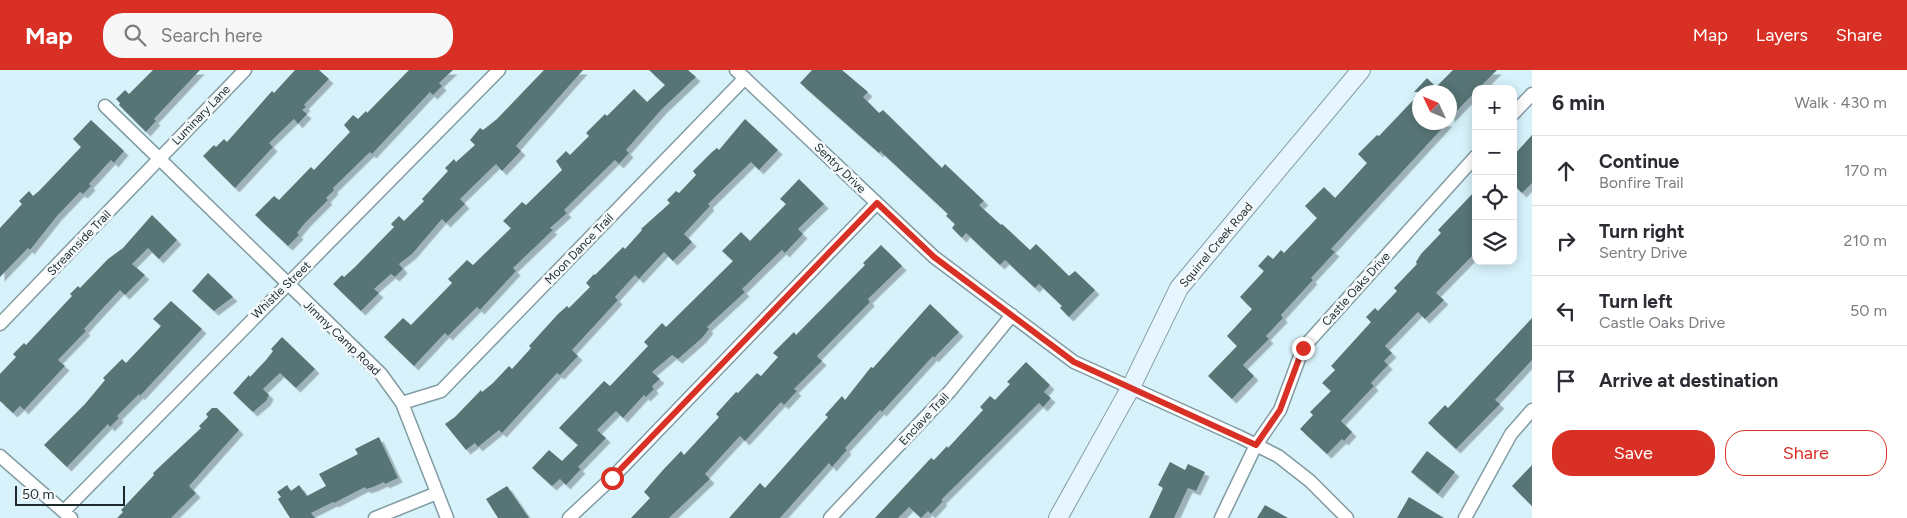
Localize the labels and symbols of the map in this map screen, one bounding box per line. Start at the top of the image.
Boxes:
street label: Luminary Lane [169,82,233,148]
north arrow [1412,85,1457,130]
street label: Sentry Drive [811,140,869,196]
street label: Squirrel Creek Road [1176,200,1256,290]
street label: Streamside Trail [44,207,114,279]
street label: Moon Dance Trail [542,211,616,287]
street label: Castle Oaks Drive [1319,249,1393,329]
street label: Whistle Street [248,258,314,322]
street label: Jimmy Camp Road [301,298,383,378]
route end [1292,337,1315,360]
street label: Enclave Trail [896,390,952,448]
route start [601,467,624,490]
scale bar [15,483,125,506]

